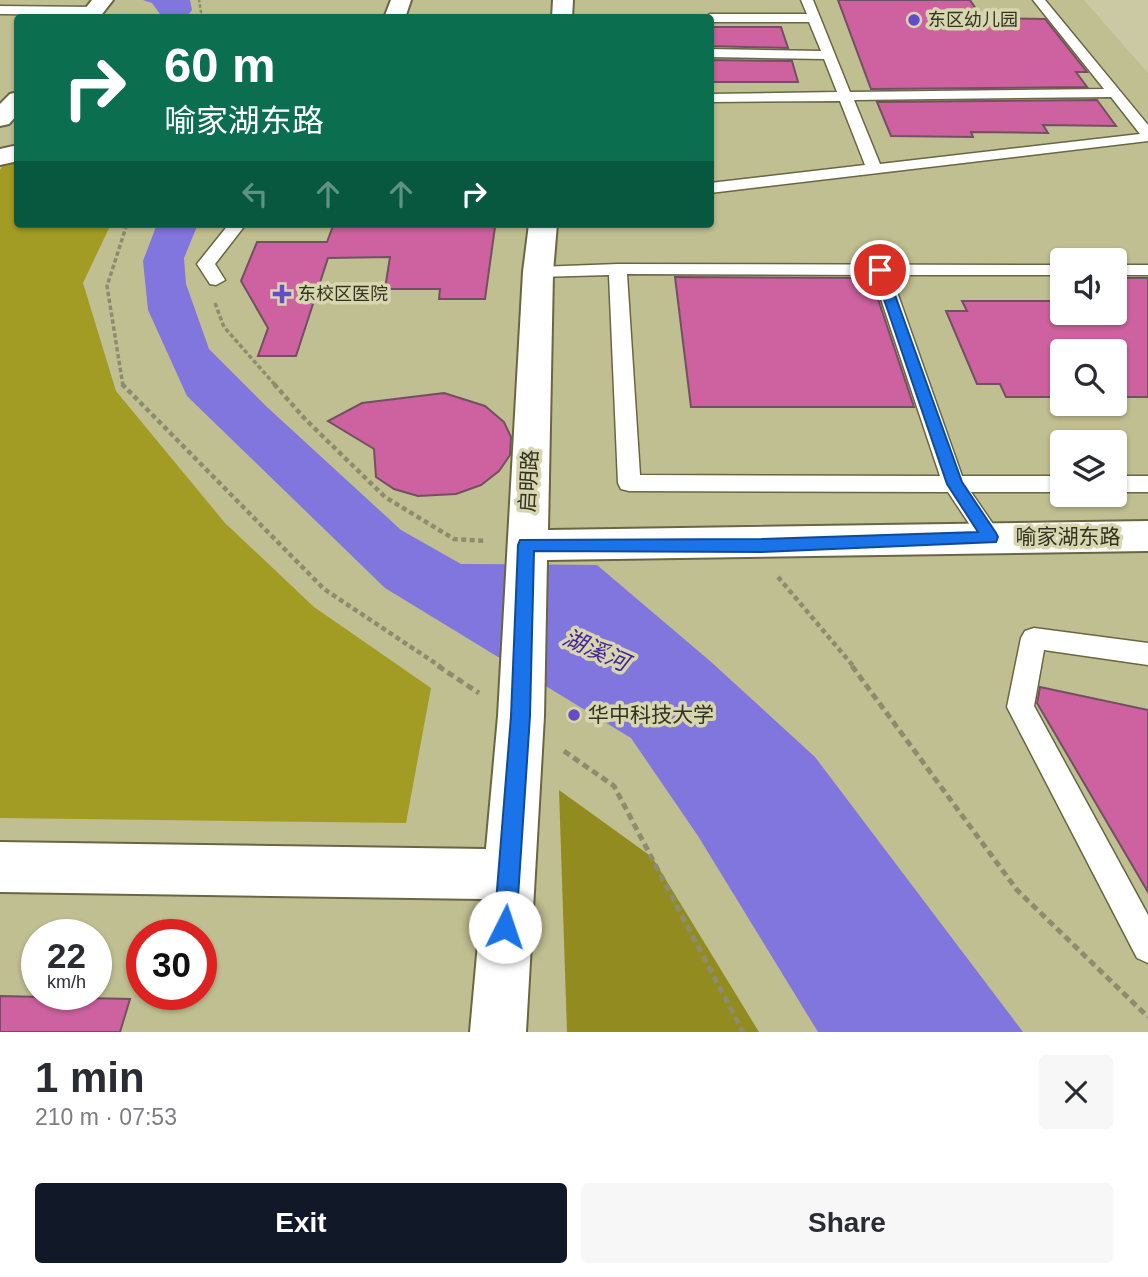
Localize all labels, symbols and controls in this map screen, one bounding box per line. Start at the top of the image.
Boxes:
place label: 东区幼儿园 [928,10,1018,30]
marker: 东区幼儿园 [906,12,922,28]
text: 60 m [164,38,276,92]
icon: right [49,42,140,133]
text: 喻家湖东路 [164,103,324,139]
icon: left [236,175,274,213]
icon: ahead [309,175,347,213]
icon: ahead [382,175,420,213]
icon: right [455,175,493,213]
pin [850,240,910,300]
map controls [1050,248,1127,507]
button: sound [1050,248,1127,325]
icon: arrive [861,251,899,289]
marker: 东校区医院 [272,284,292,304]
place label: 东校区医院 [298,284,388,304]
button: search [1050,339,1127,416]
button: layers [1050,430,1127,507]
street label: 启明路 [515,449,542,513]
street label: 喻家湖东路 [1016,525,1121,548]
water label: 湖溪河 [559,624,636,678]
place label: 华中科技大学 [588,703,714,726]
marker: 华中科技大学 [566,707,582,723]
position arrow [468,890,542,964]
speed limit sign: 30 [126,919,217,1010]
text: 22 [47,936,86,975]
text: km/h [47,972,86,992]
text: 1 min [35,1054,145,1101]
button: close [1039,1055,1113,1129]
text: 210 m · 07:53 [35,1104,177,1130]
button: Exit [35,1183,567,1263]
button: Share [581,1183,1113,1263]

